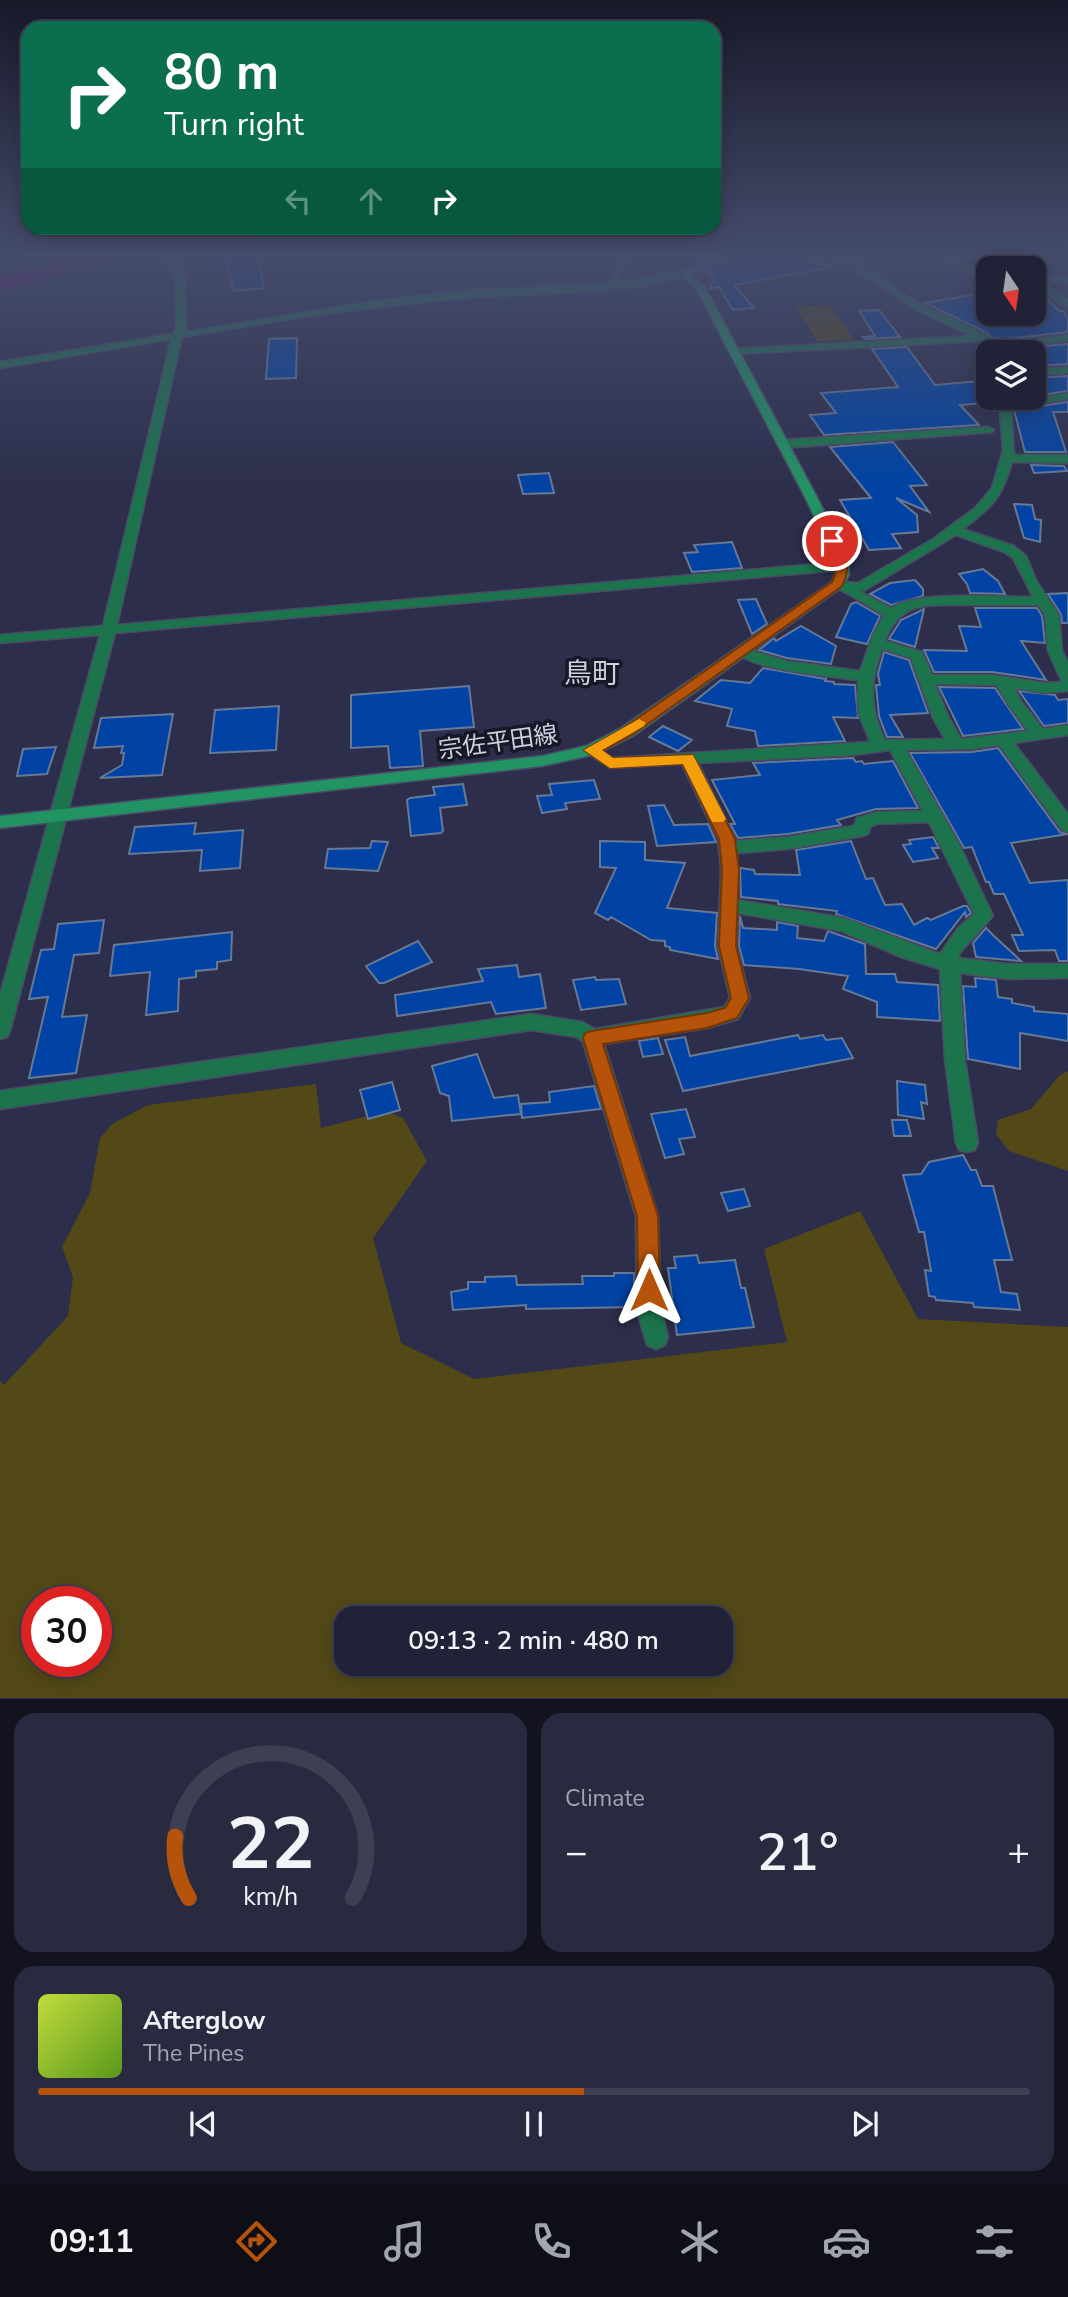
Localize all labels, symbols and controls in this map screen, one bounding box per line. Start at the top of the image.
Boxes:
text: 80 m [164,39,279,106]
icon: right [49,49,140,140]
text: Turn right [164,103,304,146]
icon: left [279,182,317,220]
icon: ahead [352,182,390,220]
icon: right [425,182,463,220]
north arrow [976,256,1046,326]
map controls [976,256,1046,410]
button: layers [976,340,1046,410]
pin [802,511,862,571]
icon: arrive [813,522,851,560]
district label: 鳥町 [564,655,620,693]
street label: 宗佐平田線 [436,718,560,766]
position arrow [612,1253,686,1327]
speed limit sign: 30 [21,1586,112,1677]
text: 09:13 · 2 min · 480 m [408,1623,659,1658]
text: Climate [565,1783,645,1814]
text: 22 [227,1795,314,1895]
text: 21° [757,1817,838,1888]
text: − [565,1827,588,1878]
text: + [1007,1827,1030,1878]
text: km/h [243,1880,298,1914]
text: Afterglow [143,2003,266,2038]
text: The Pines [143,2038,244,2069]
icon: previous [184,2105,222,2143]
icon: pause [515,2105,553,2143]
icon: next [846,2105,884,2143]
icon: directions [232,2217,281,2266]
icon: music [380,2217,429,2266]
icon: phone [527,2217,576,2266]
icon: climate [675,2217,724,2266]
icon: car [822,2217,871,2266]
icon: filters [970,2217,1019,2266]
text: 09:11 [49,2220,134,2263]

